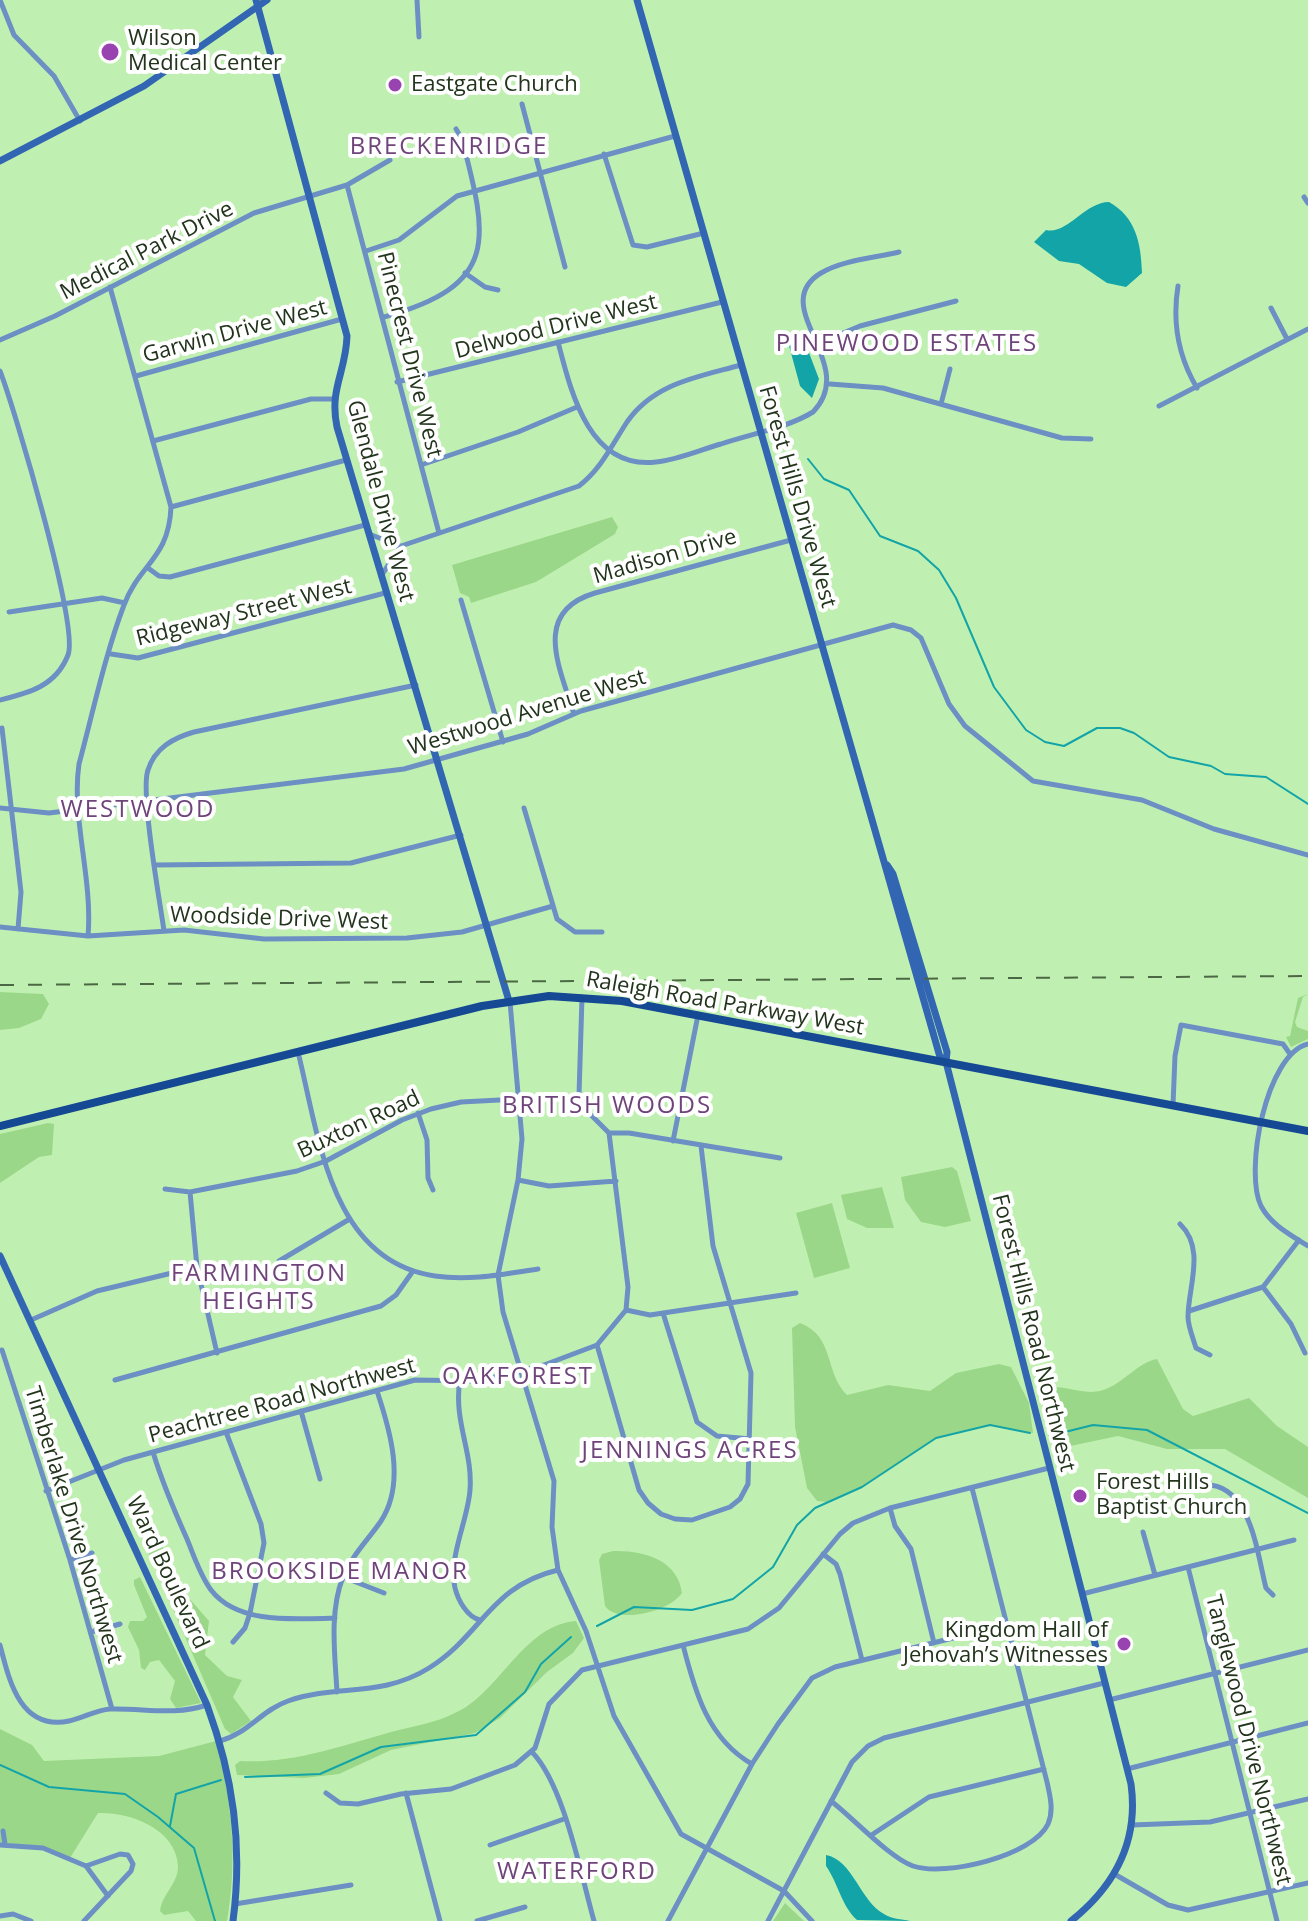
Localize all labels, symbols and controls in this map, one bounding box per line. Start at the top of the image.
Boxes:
place label: Wilson Medical Center [128,26,282,78]
marker: Wilson Medical Center [99,41,121,63]
place label: Eastgate Church [411,72,578,98]
marker: Eastgate Church [386,76,404,94]
district label: BRECKENRIDGE [350,133,548,161]
street label: Medical Park Drive [56,196,238,306]
street label: Pinecrest Drive West [371,249,447,461]
street label: Delwood Drive West [452,289,660,365]
street label: Garwin Drive West [140,295,330,369]
district label: PINEWOOD ESTATES [776,330,1038,358]
street label: Forest Hills Drive West [753,383,841,611]
street label: Glendale Drive West [340,397,420,605]
street label: Madison Drive [590,524,740,590]
street label: Ridgeway Street West [134,573,354,653]
street label: Westwood Avenue West [405,664,649,762]
district label: WESTWOOD [61,796,215,824]
street label: Woodside Drive West [169,902,389,936]
street label: Raleigh Road Parkway West [584,967,866,1041]
street label: Buxton Road [294,1085,424,1165]
district label: BRITISH WOODS [502,1092,712,1120]
street label: Forest Hills Road Northwest [986,1191,1080,1475]
district label: FARMINGTON HEIGHTS [171,1260,347,1316]
street label: Peachtree Road Northwest [146,1353,418,1449]
district label: OAKFOREST [442,1363,594,1391]
street label: Timberlake Drive Northwest [18,1384,128,1666]
district label: JENNINGS ACRES [581,1437,799,1465]
place label: Forest Hills Baptist Church [1096,1470,1247,1522]
marker: Forest Hills Baptist Church [1071,1487,1089,1505]
street label: Ward Boulevard [120,1493,214,1653]
district label: BROOKSIDE MANOR [211,1558,469,1586]
street label: Tanglewood Drive Northwest [1199,1592,1297,1888]
place label: Kingdom Hall of Jehovah’s Witnesses [903,1618,1108,1670]
marker: Kingdom Hall of Jehovah’s Witnesses [1115,1635,1133,1653]
district label: WATERFORD [497,1858,657,1886]

